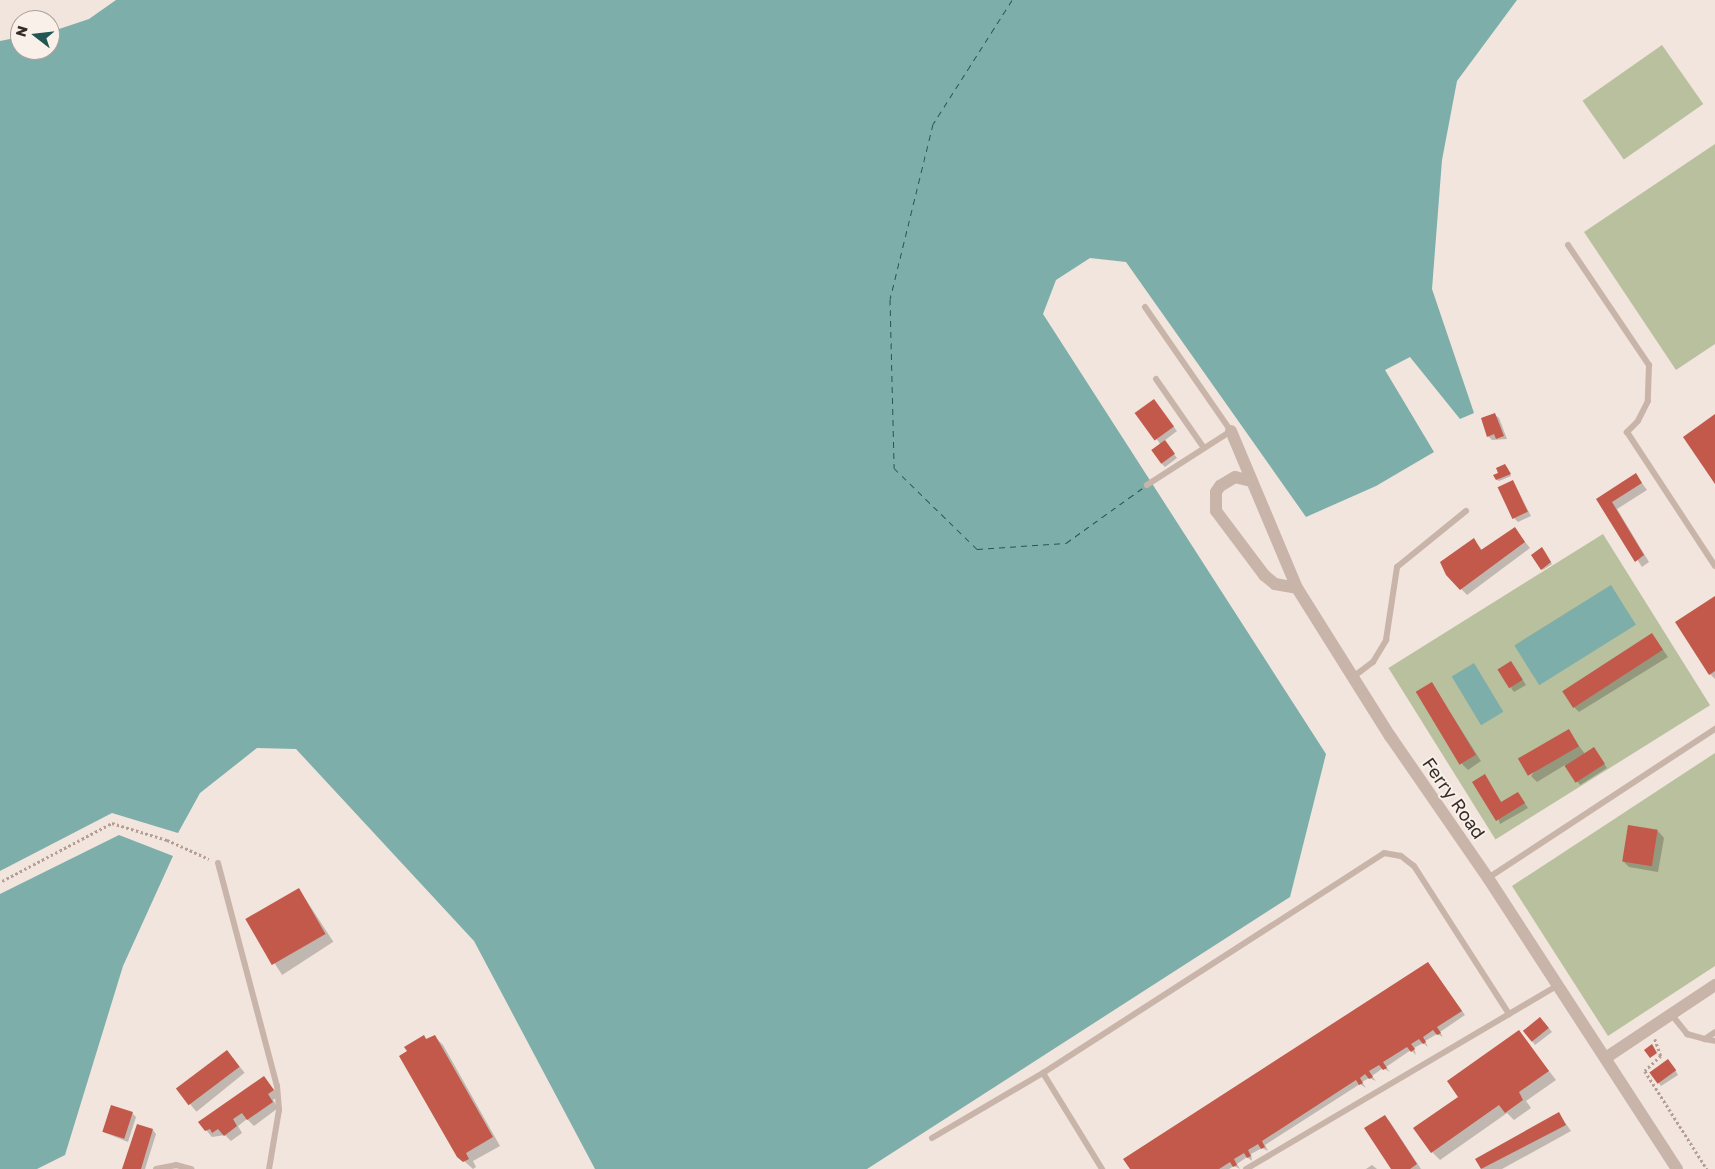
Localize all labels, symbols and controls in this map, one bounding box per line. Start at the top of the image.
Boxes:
north arrow [10,10,60,60]
text: N [11,24,31,38]
street label: Ferry Road [1418,753,1490,843]

